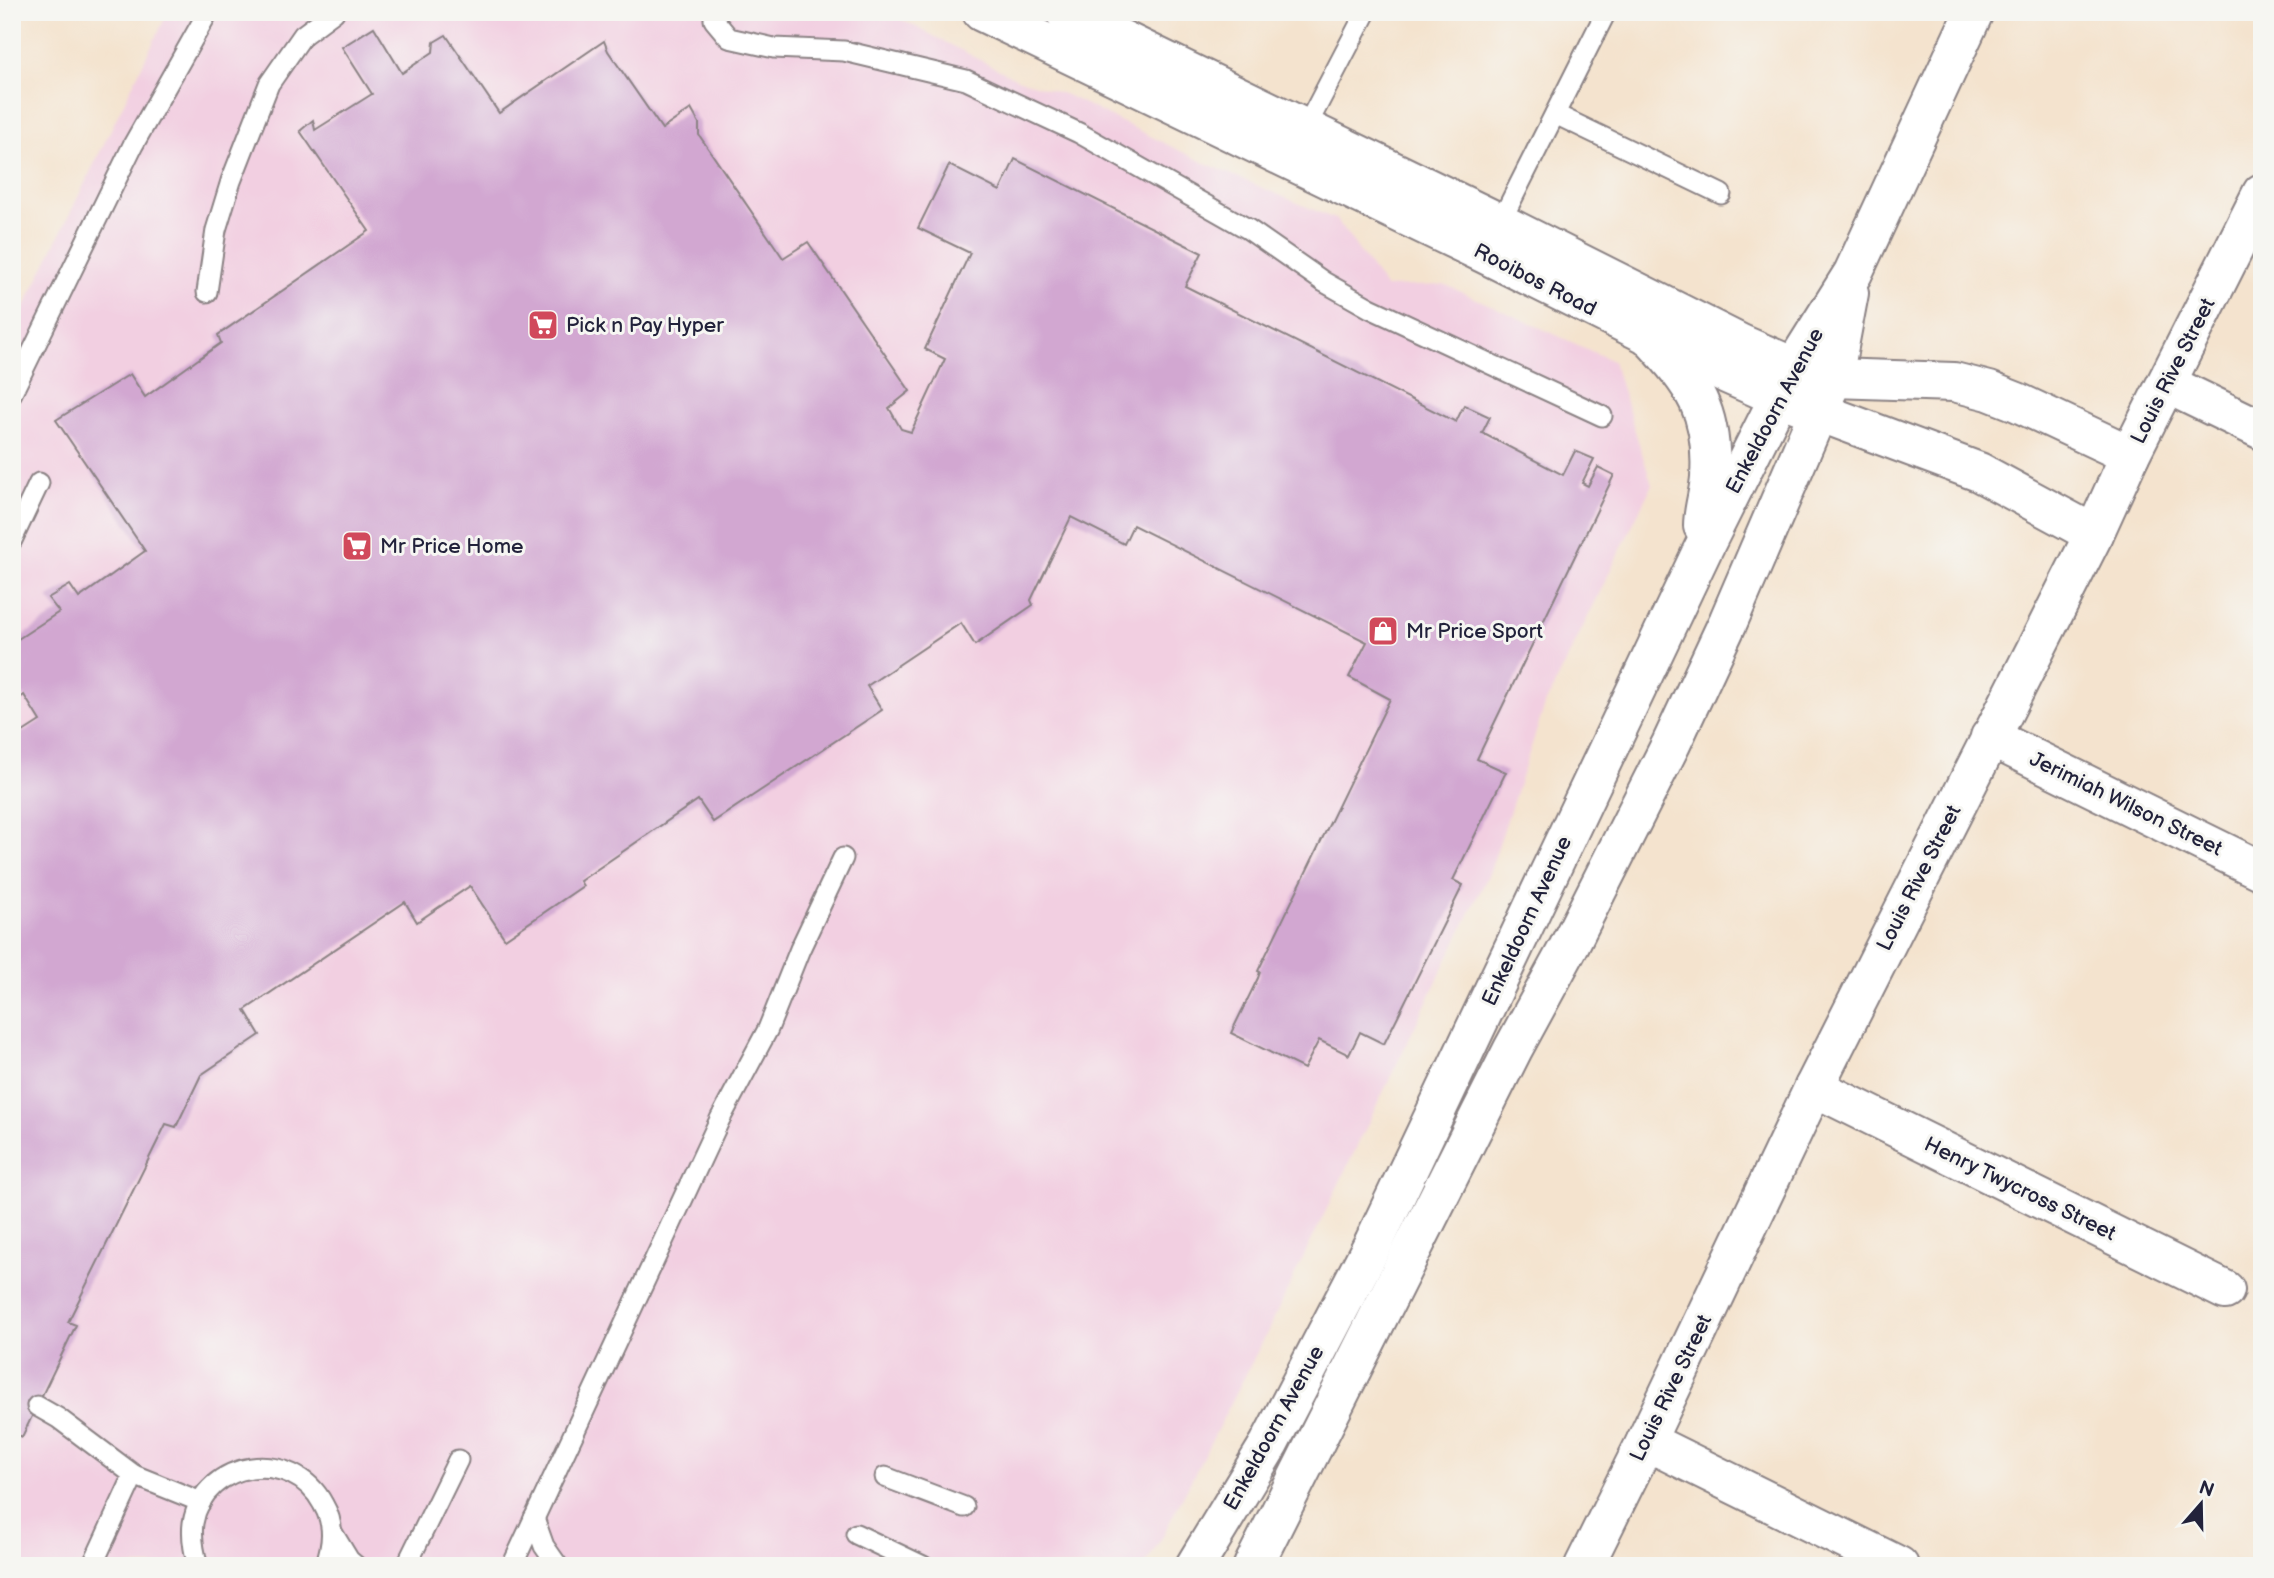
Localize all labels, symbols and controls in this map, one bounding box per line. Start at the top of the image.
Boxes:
street label: Rooibos Road [1469,238,1601,322]
street label: Louis Rive Street [2126,293,2221,448]
supermarket icon: Pick n Pay Hyper [526,308,560,342]
place label: Pick n Pay Hyper [566,313,724,338]
street label: Enkeldoorn Avenue [1721,324,1829,498]
supermarket icon: Mr Price Home [340,529,374,563]
place label: Mr Price Home [380,534,523,559]
shop icon: Mr Price Sport [1366,614,1400,648]
place label: Mr Price Sport [1406,619,1544,644]
street label: Jerimiah Wilson Street [2026,747,2227,862]
street label: Louis Rive Street [1872,800,1967,955]
street label: Enkeldoorn Avenue [1477,832,1577,1010]
street label: Henry Twycross Street [1920,1132,2120,1246]
street label: Louis Rive Street [1625,1310,1718,1465]
street label: Enkeldoorn Avenue [1218,1341,1330,1515]
north arrow [2166,1470,2236,1540]
text: N [2196,1476,2217,1503]

